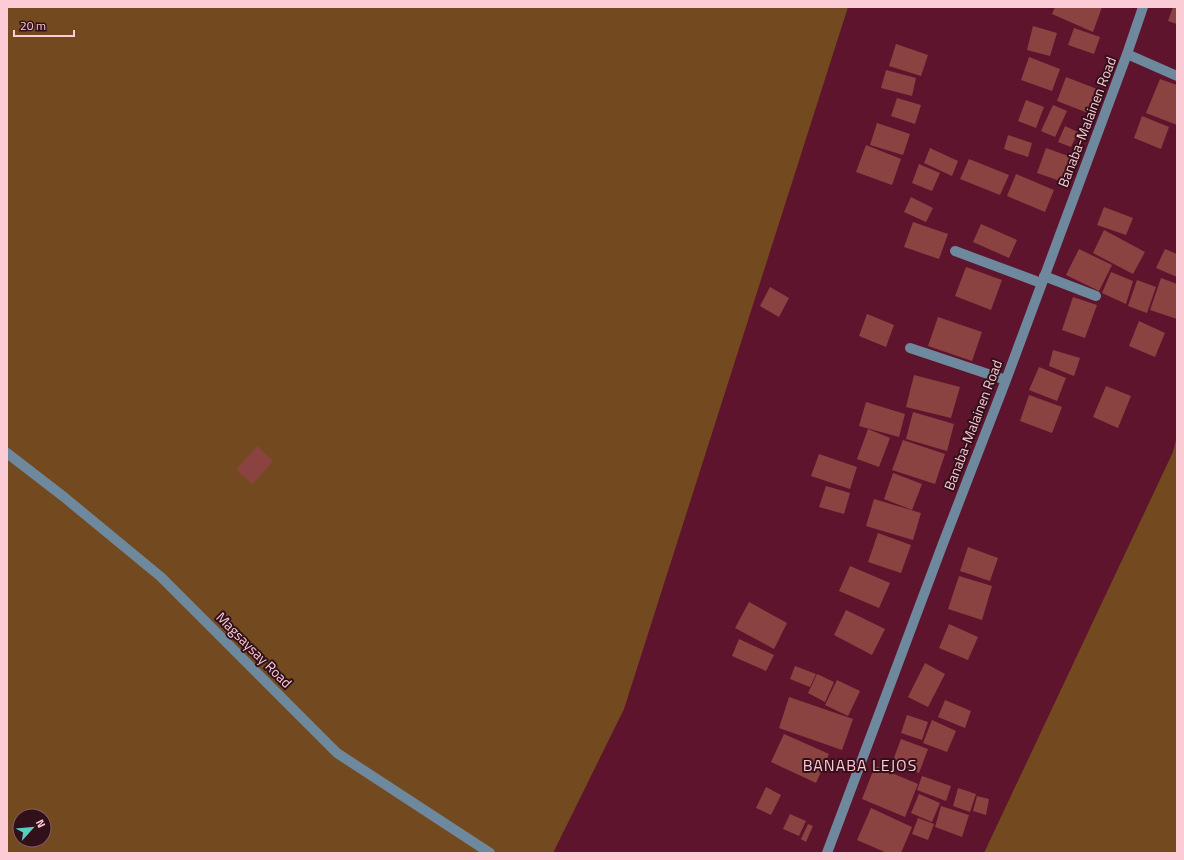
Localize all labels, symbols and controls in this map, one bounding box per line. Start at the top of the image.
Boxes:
scale bar [14,12,74,38]
text: 20 m [20,16,46,35]
street label: Banaba-Malainen Road [1052,54,1121,190]
street label: Banaba-Malainen Road [938,357,1007,493]
street label: Magsaysay Road [212,607,297,692]
district label: BANABA LEJOS [803,753,917,777]
north arrow [12,808,52,848]
text: N [32,816,50,830]

